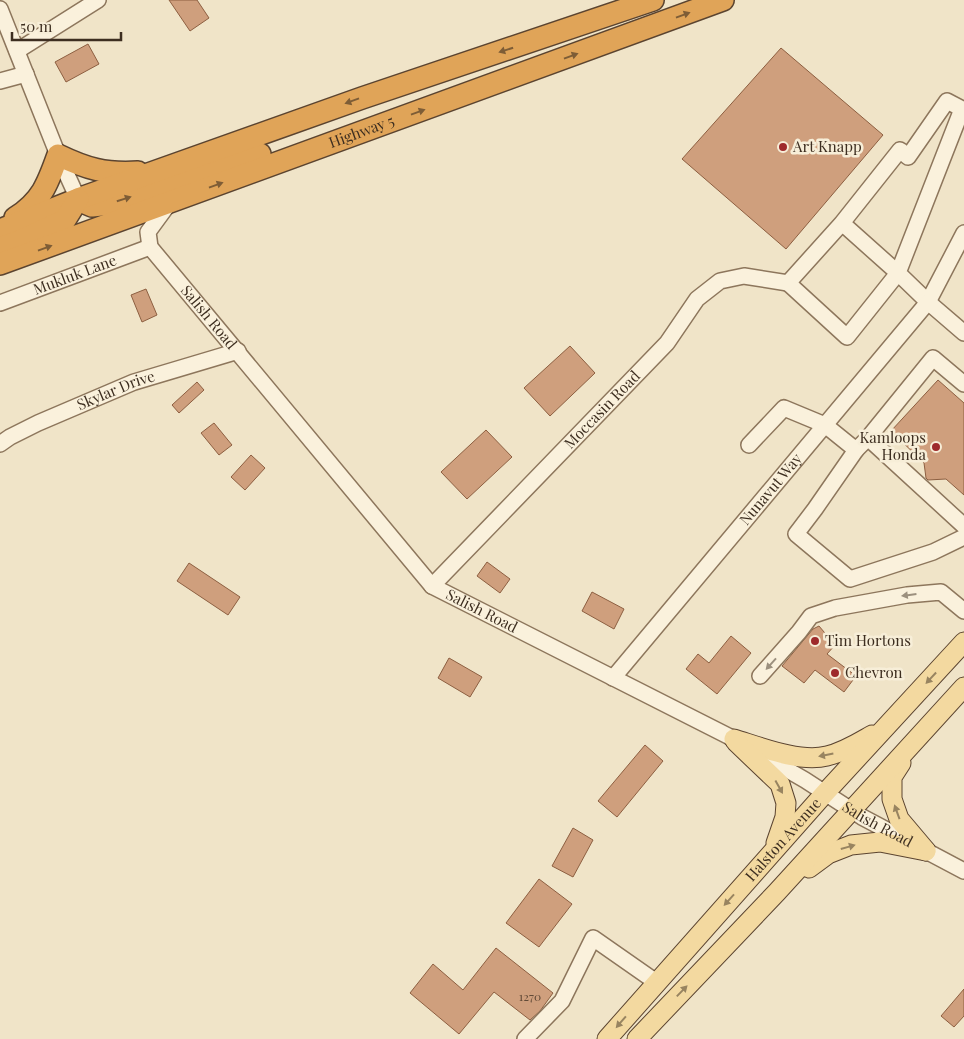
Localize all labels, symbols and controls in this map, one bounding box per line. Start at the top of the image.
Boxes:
scale bar [12,10,121,42]
one-way arrow [676,11,691,19]
text: 50 m [20,16,53,36]
one-way arrow [499,46,514,54]
one-way arrow [563,52,578,59]
one-way arrow [345,98,360,105]
one-way arrow [411,108,426,116]
street label: Highway 5 [326,110,397,152]
place label: Art Knapp [792,136,862,156]
marker: Art Knapp [777,141,789,153]
one-way arrow [209,181,224,189]
one-way arrow [117,195,132,203]
one-way arrow [38,244,53,252]
street label: Mukluk Lane [30,249,119,299]
street label: Salish Road [177,281,242,353]
street label: Skylar Drive [74,365,157,414]
street label: Moccasin Road [559,366,644,452]
place label: Kamloops Honda [859,427,927,464]
marker: Kamloops Honda [930,441,942,453]
street label: Nunavut Way [734,448,806,529]
street label: Salish Road [443,584,522,637]
one-way arrow [900,591,916,599]
place label: Tim Hortons [825,630,911,650]
marker: Tim Hortons [809,635,821,647]
one-way arrow [765,657,777,669]
place label: Chevron [845,662,903,682]
marker: Chevron [829,667,841,679]
one-way arrow [925,672,937,684]
one-way arrow [819,751,834,759]
one-way arrow [775,779,783,794]
street label: Halston Avenue [740,793,825,885]
street label: Salish Road [839,796,917,851]
one-way arrow [893,805,900,820]
one-way arrow [840,843,855,851]
one-way arrow [723,894,735,906]
one-way arrow [676,985,688,997]
house number: 1270 [519,988,541,1004]
one-way arrow [616,1016,627,1029]

